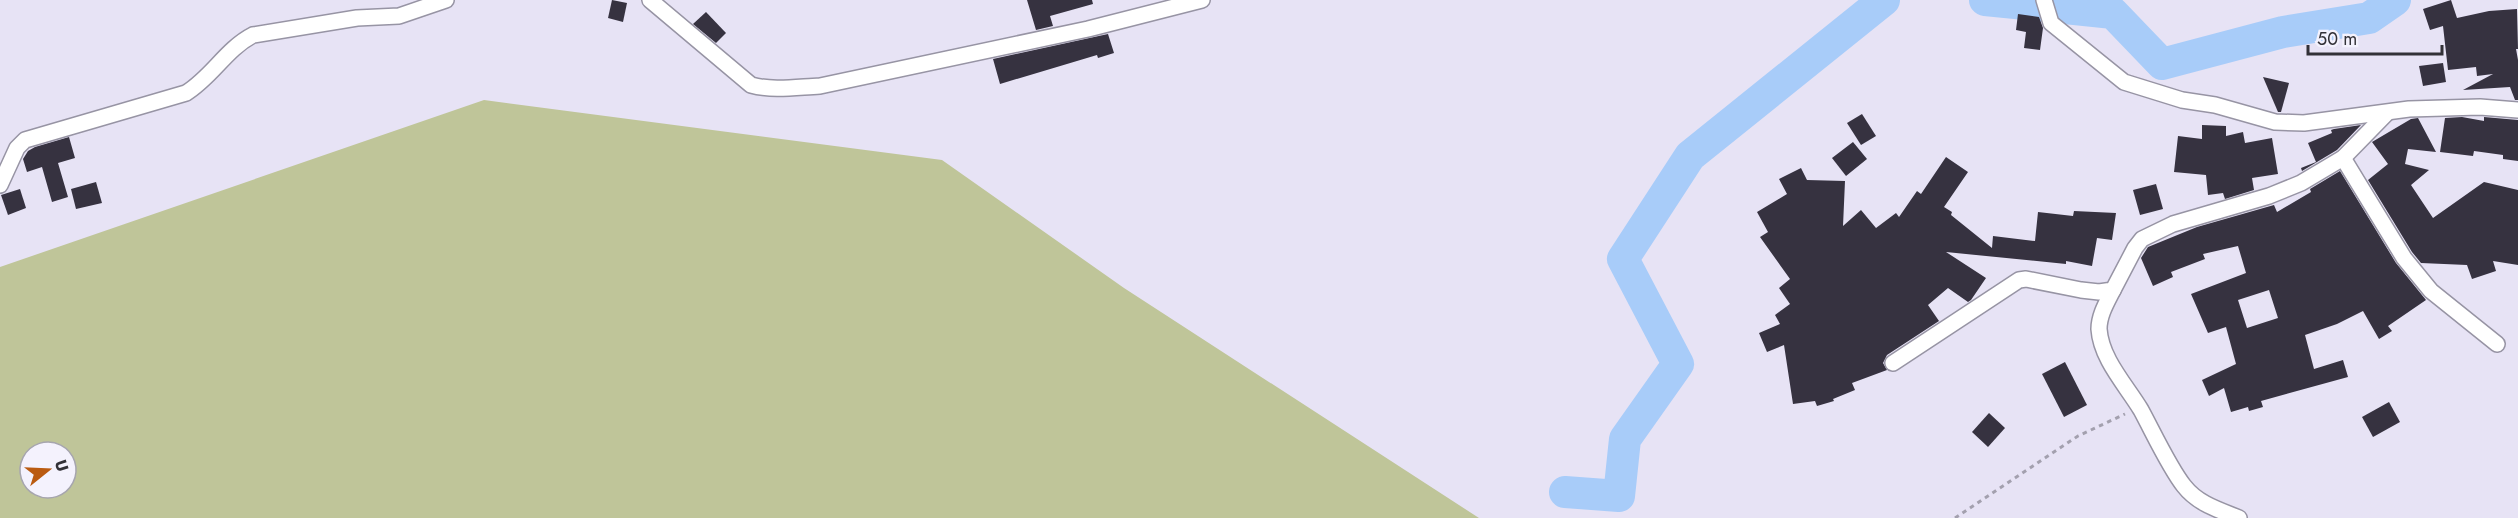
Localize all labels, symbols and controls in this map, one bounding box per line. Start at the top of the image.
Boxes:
scale bar [2308,18,2442,56]
text: 50 m [2317,26,2357,52]
north arrow [18,440,78,500]
text: U [49,457,74,474]

